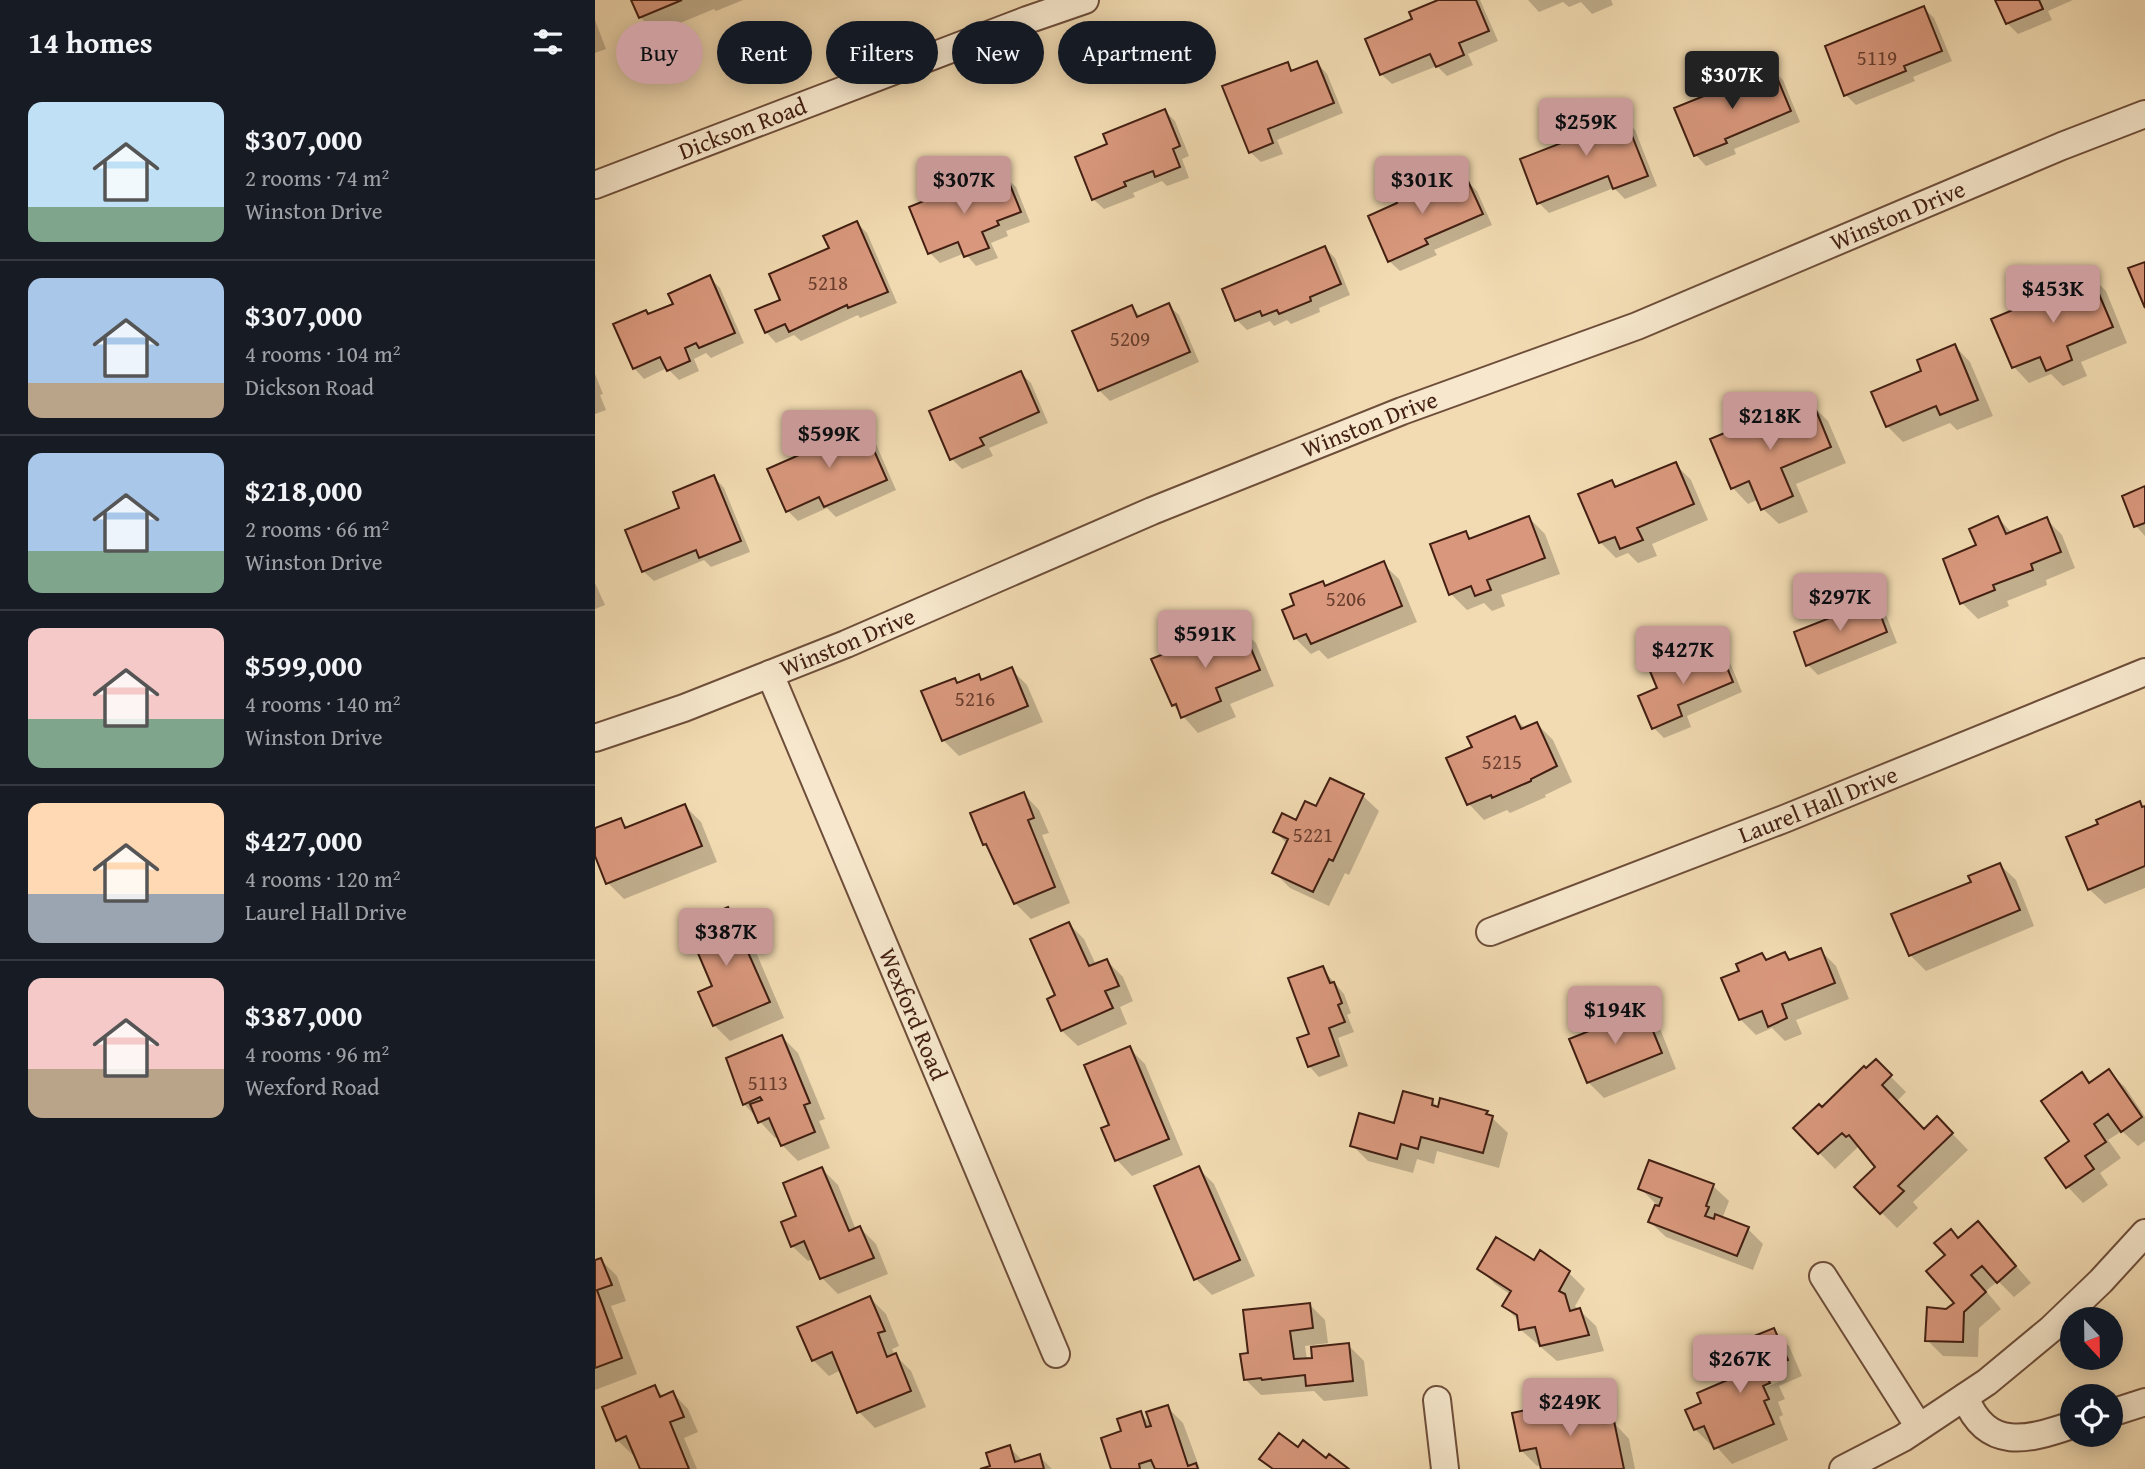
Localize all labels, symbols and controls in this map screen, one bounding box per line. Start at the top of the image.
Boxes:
text: 14 homes [28,20,153,64]
chip: Buy [616,21,703,84]
chip: Rent [717,21,812,84]
chip: Filters [826,21,938,84]
chip: New [952,21,1044,84]
chip: Apartment [1058,21,1216,84]
icon: filters [529,23,567,61]
house number: 5119 [1857,42,1897,73]
pin: $307K [1683,52,1781,111]
text: $307K [1701,57,1763,90]
street label: Dickson Road [673,88,812,169]
pin: $259K [1537,99,1635,158]
text: $259K [1555,104,1617,137]
text: $307,000 [245,117,362,161]
icon: home [84,130,168,214]
pin: $307K [915,156,1013,216]
pin: $301K [1373,156,1471,216]
text: 2 rooms · 74 m² [245,161,389,194]
text: $307K [933,162,995,195]
text: $301K [1391,162,1453,195]
street label: Winston Drive [1825,171,1970,259]
text: Winston Drive [245,194,383,227]
pin: $453K [2004,266,2102,325]
house number: 5218 [808,267,848,298]
text: $453K [2022,271,2084,304]
text: $307,000 [245,293,362,337]
icon: home [84,306,168,390]
house number: 5209 [1110,323,1150,354]
text: 4 rooms · 104 m² [245,337,400,370]
text: Dickson Road [245,370,374,403]
street label: Winston Drive [1296,382,1442,466]
pin: $218K [1721,392,1819,452]
text: $218K [1739,398,1801,431]
pin: $599K [780,410,878,470]
text: $599K [798,416,860,449]
text: $218,000 [245,468,362,512]
icon: home [84,481,168,565]
text: 2 rooms · 66 m² [245,512,389,545]
text: Winston Drive [245,545,383,578]
pin: $297K [1791,574,1889,633]
text: $297K [1809,579,1871,612]
house number: 5206 [1326,583,1366,614]
street label: Winston Drive [774,598,920,685]
pin: $591K [1156,610,1254,670]
text: $591K [1174,616,1236,649]
pin: $427K [1634,626,1732,686]
text: $427K [1652,632,1714,665]
text: $599,000 [245,643,362,687]
icon: home [84,656,168,740]
house number: 5216 [955,683,995,714]
text: 4 rooms · 140 m² [245,687,400,720]
text: Winston Drive [245,720,383,753]
house number: 5215 [1482,746,1522,777]
street label: Laurel Hall Drive [1733,757,1903,852]
text: $427,000 [245,818,362,862]
house number: 5221 [1293,819,1333,850]
icon: home [84,831,168,915]
text: 4 rooms · 120 m² [245,862,400,895]
text: Laurel Hall Drive [245,895,407,928]
pin: $387K [677,908,775,968]
text: $387K [695,914,757,947]
street label: Wexford Road [870,942,957,1086]
pin: $194K [1566,986,1664,1046]
text: $194K [1584,992,1646,1025]
text: $387,000 [245,993,362,1037]
icon: home [84,1006,168,1090]
text: 4 rooms · 96 m² [245,1037,389,1070]
house number: 5113 [748,1067,788,1098]
text: Wexford Road [245,1070,380,1103]
north arrow [2060,1307,2123,1370]
map controls [2060,1307,2123,1447]
pin: $267K [1691,1336,1789,1395]
text: $267K [1709,1341,1771,1374]
pin: $249K [1521,1378,1619,1438]
text: $249K [1539,1384,1601,1417]
button: locate [2060,1384,2123,1447]

